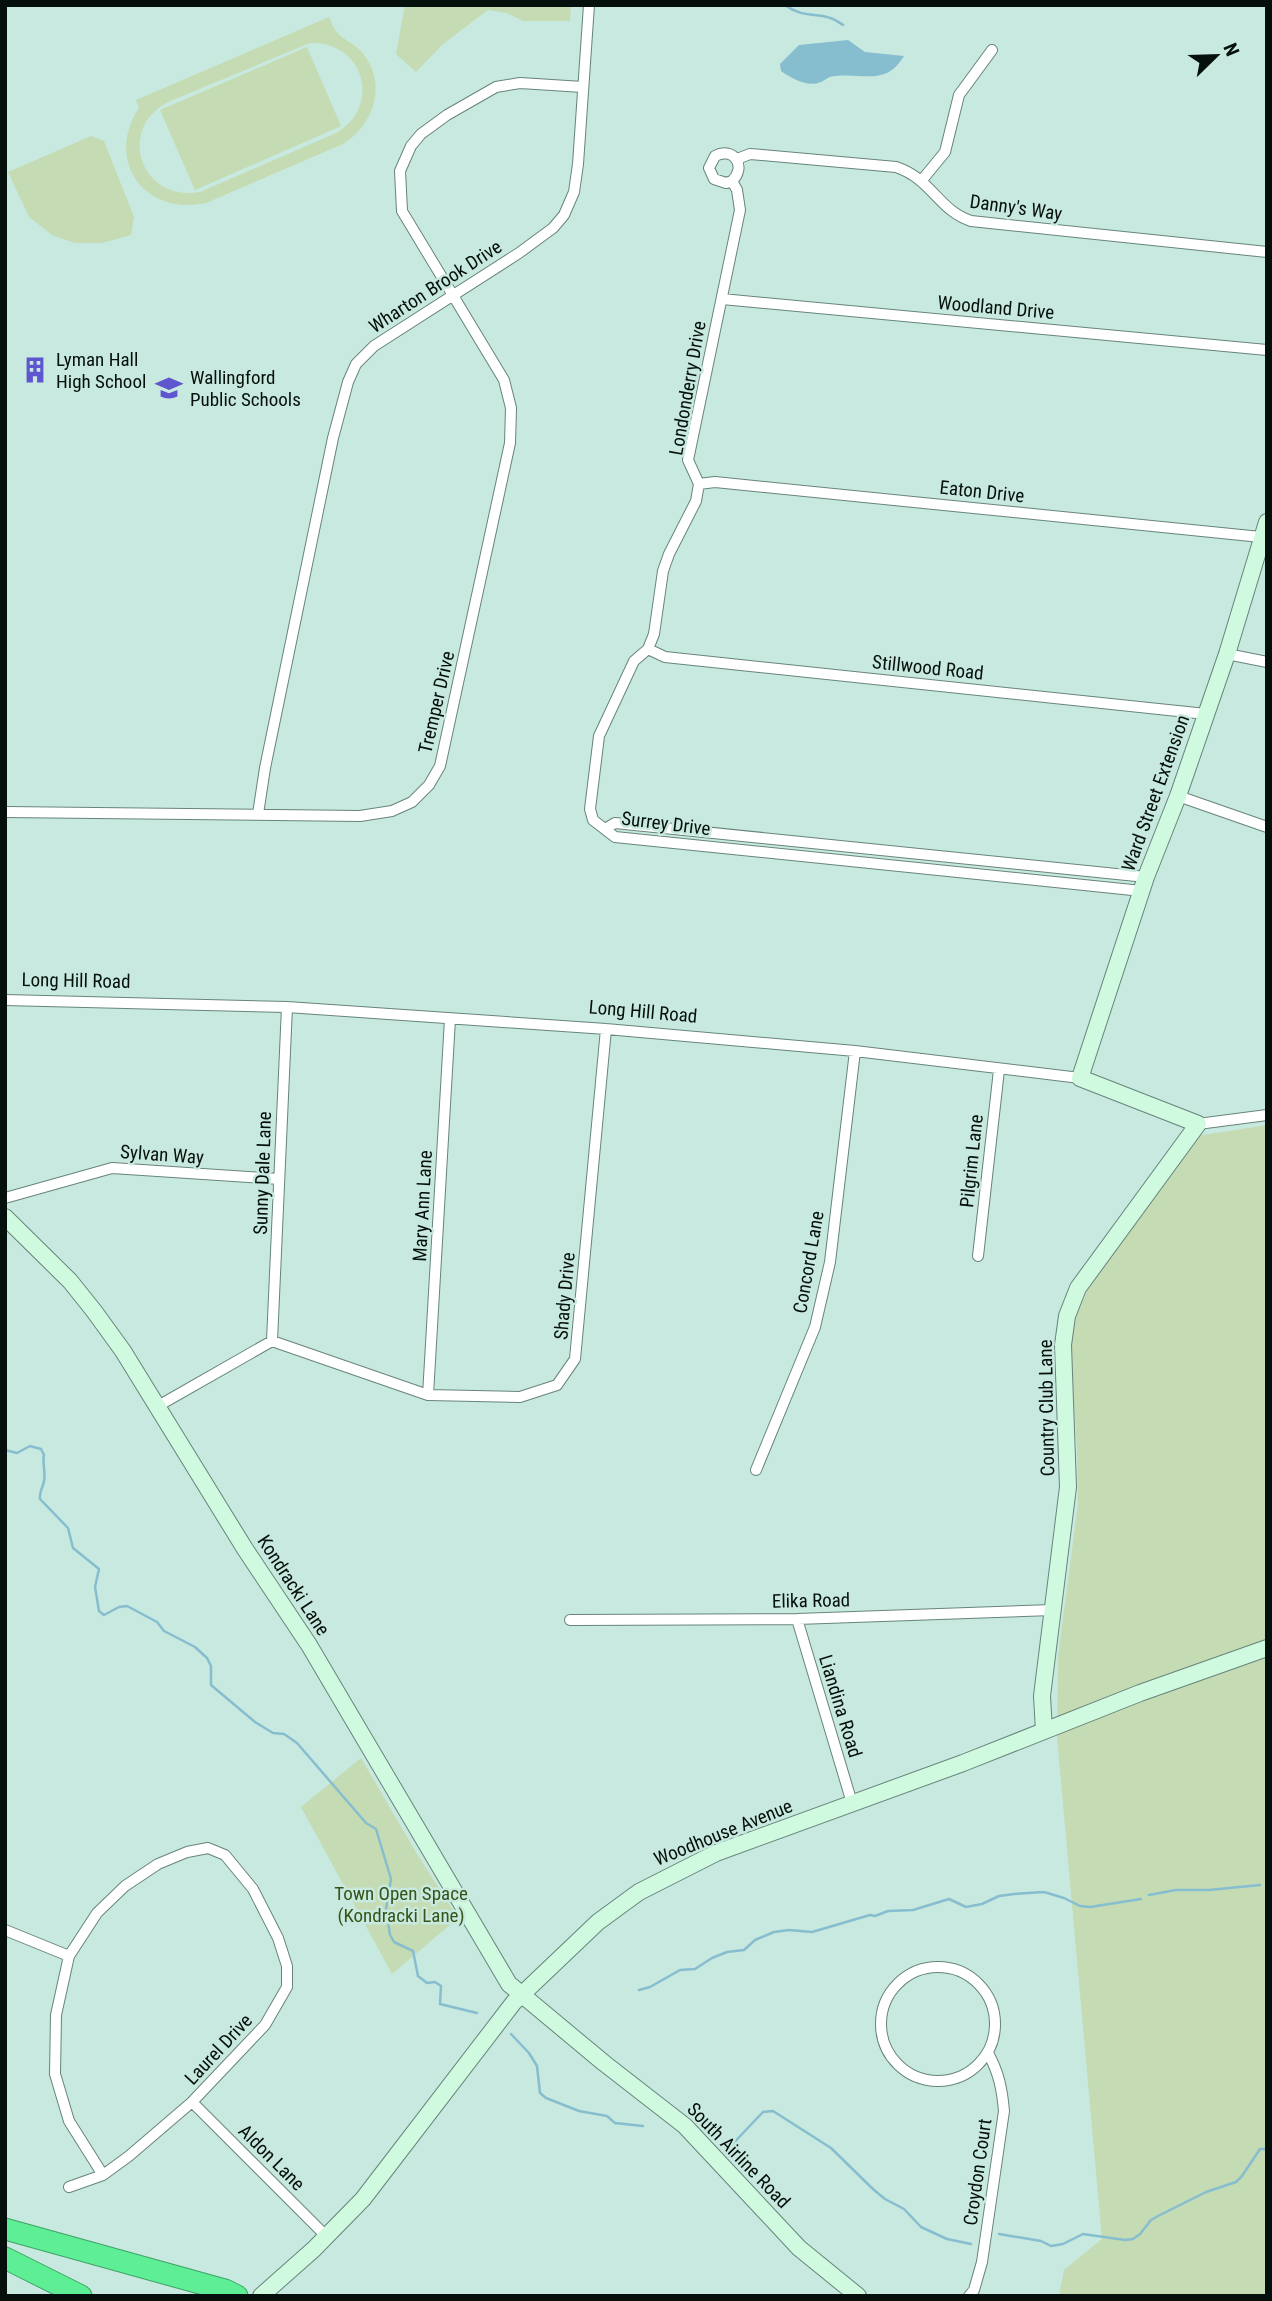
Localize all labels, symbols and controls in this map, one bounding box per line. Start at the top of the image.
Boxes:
north arrow [1181,21,1251,91]
text: N [1218,40,1244,59]
street label: Danny's Way [968,190,1064,225]
street label: Wharton Brook Drive [365,235,506,338]
street label: Woodland Drive [937,291,1055,324]
street label: Londonderry Drive [664,319,711,457]
place label: Lyman Hall High School [56,348,146,393]
building icon: Lyman Hall High School [20,355,50,385]
place label: Wallingford Public Schools [190,366,301,411]
school or university icon: Wallingford Public Schools [154,373,184,403]
street label: Eaton Drive [938,476,1026,507]
street label: Tremper Drive [414,649,459,756]
street label: Stillwood Road [871,650,985,685]
street label: Ward Street Extension [1116,712,1194,875]
street label: Surrey Drive [620,807,712,840]
street label: Long Hill Road [21,968,131,993]
street label: Long Hill Road [588,995,698,1028]
street label: Sunny Dale Lane [249,1111,276,1235]
street label: Pilgrim Lane [955,1113,988,1209]
street label: Sylvan Way [119,1140,205,1169]
street label: Mary Ann Lane [408,1150,437,1262]
street label: Concord Lane [788,1209,829,1315]
street label: Shady Drive [549,1251,580,1341]
street label: Country Club Lane [1034,1339,1059,1477]
street label: Kondracki Lane [253,1531,335,1640]
street label: Elika Road [772,1588,850,1613]
street label: Liandina Road [814,1652,867,1760]
street label: Woodhouse Avenue [651,1794,796,1871]
park label: Town Open Space (Kondracki Lane) [334,1882,468,1927]
street label: Laurel Drive [180,2009,257,2090]
street label: South Airline Road [682,2098,795,2213]
street label: Croydon Court [959,2117,996,2227]
street label: Aldon Lane [234,2119,310,2195]

